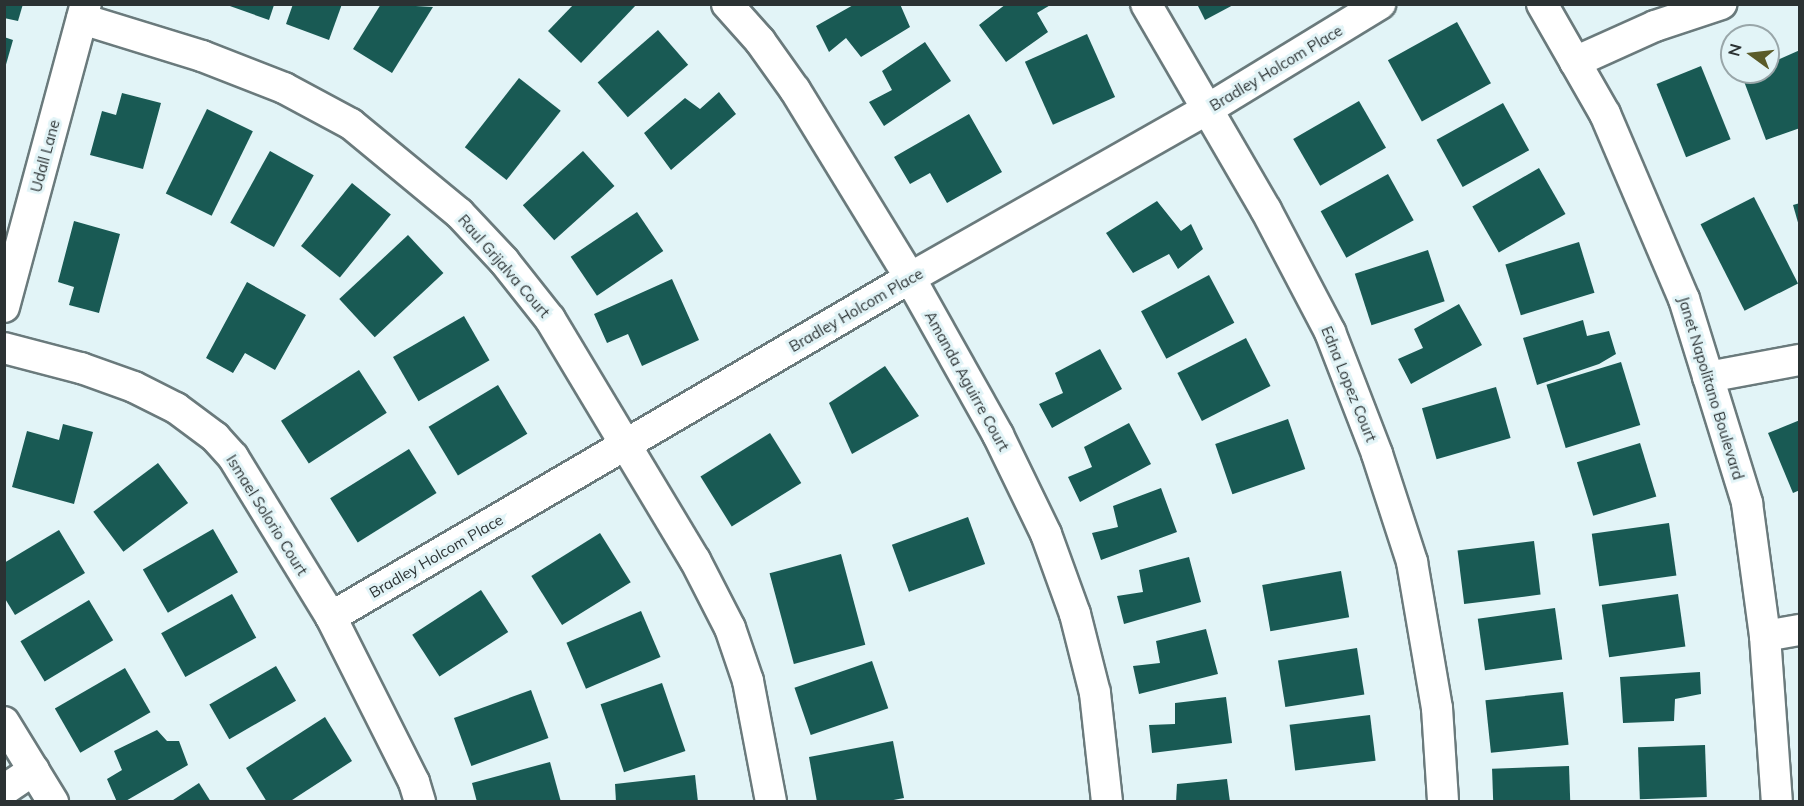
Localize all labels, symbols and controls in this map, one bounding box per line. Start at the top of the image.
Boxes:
street label: Bradley Holcom Place [1206,21,1346,115]
north arrow [1720,24,1780,84]
text: N [1723,41,1746,58]
street label: Udall Lane [27,118,63,194]
street label: Raul Grijalva Court [454,211,554,321]
street label: Bradley Holcom Place [786,264,926,356]
street label: Janet Napolitano Boulevard [1675,294,1747,482]
street label: Amanda Aguirre Court [921,308,1013,454]
street label: Edna Lopez Court [1318,324,1380,444]
street label: Ismael Solorio Court [223,451,311,579]
street label: Bradley Holcom Place [366,510,506,602]

